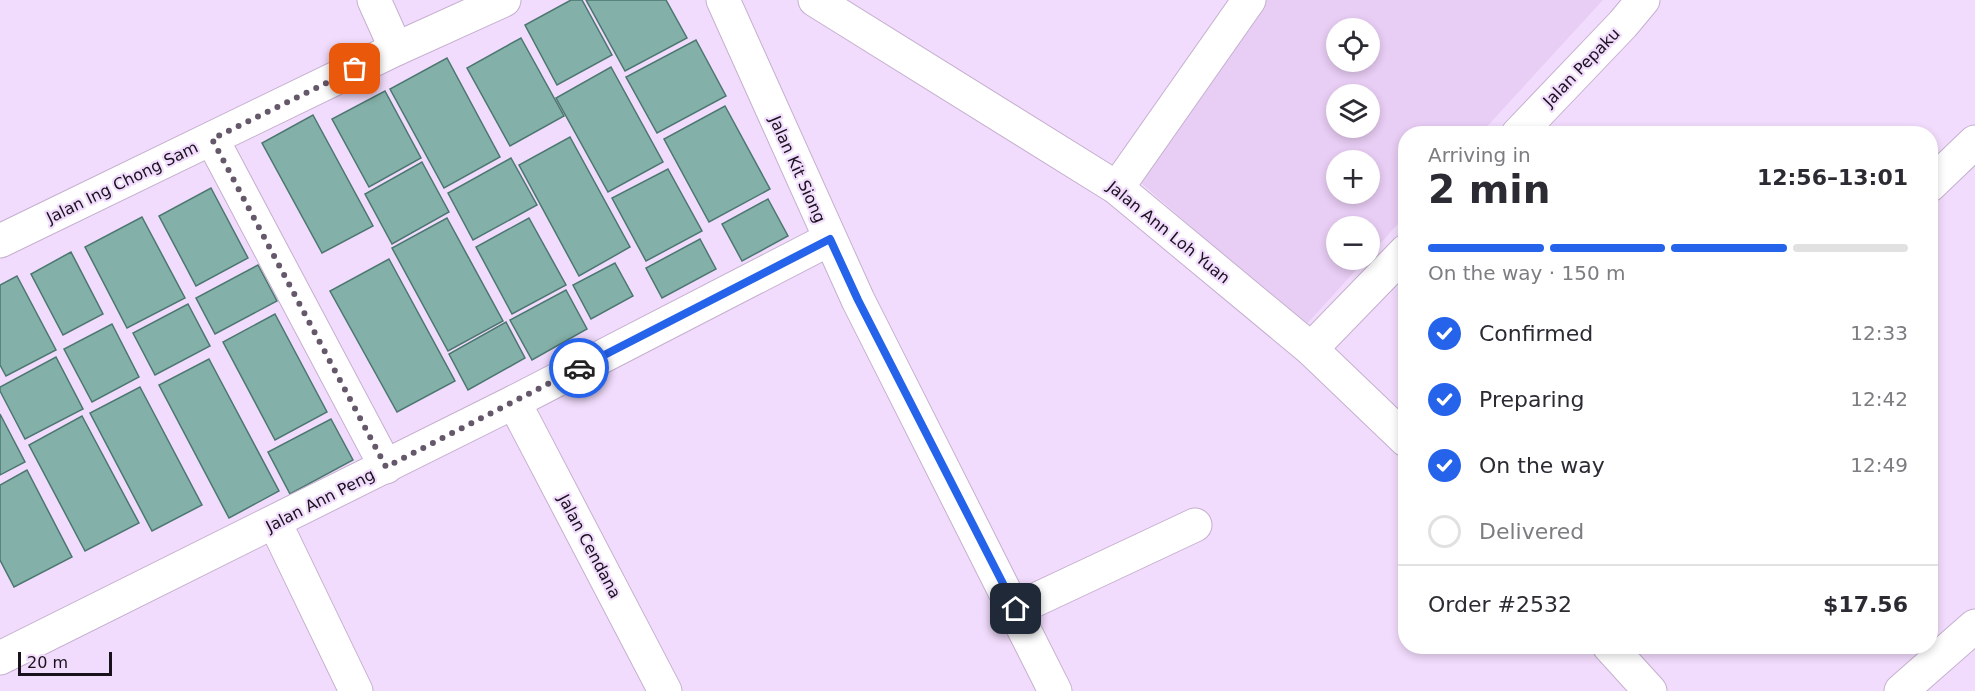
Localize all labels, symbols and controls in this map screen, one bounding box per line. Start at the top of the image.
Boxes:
map controls [1326,18,1380,270]
button: locate [1326,18,1380,72]
street label: Jalan Pepaku [1538,24,1624,111]
pin [329,43,380,94]
icon: bag [338,52,371,85]
button: layers [1326,84,1380,138]
street label: Jalan Kit Siong [765,112,830,226]
street label: Jalan Ing Chong Sam [42,137,201,228]
text: Arriving in [1428,143,1531,167]
button: + [1326,150,1380,204]
text: 12:56–13:01 [1757,165,1908,190]
text: 2 min [1428,167,1550,212]
street label: Jalan Ann Loh Yuan [1103,177,1234,288]
button: − [1326,216,1380,270]
text: On the way · 150 m [1428,261,1626,285]
icon: check [1428,317,1461,350]
text: Confirmed [1479,321,1593,346]
text: 12:33 [1850,321,1908,345]
courier [549,338,609,398]
icon: car [563,352,596,385]
icon: check [1428,383,1461,416]
text: Preparing [1479,387,1585,412]
text: 12:42 [1850,387,1908,411]
icon: check [1428,449,1461,482]
text: On the way [1479,453,1605,478]
text: 12:49 [1850,453,1908,477]
street label: Jalan Ann Peng [262,465,378,536]
street label: Jalan Cendana [554,490,625,601]
text: Delivered [1479,519,1584,544]
pin [990,583,1041,634]
icon: home [999,592,1032,625]
text: Order #2532 [1428,592,1572,617]
text: $17.56 [1823,592,1908,617]
scale bar [18,649,112,676]
text: 20 m [27,653,68,672]

